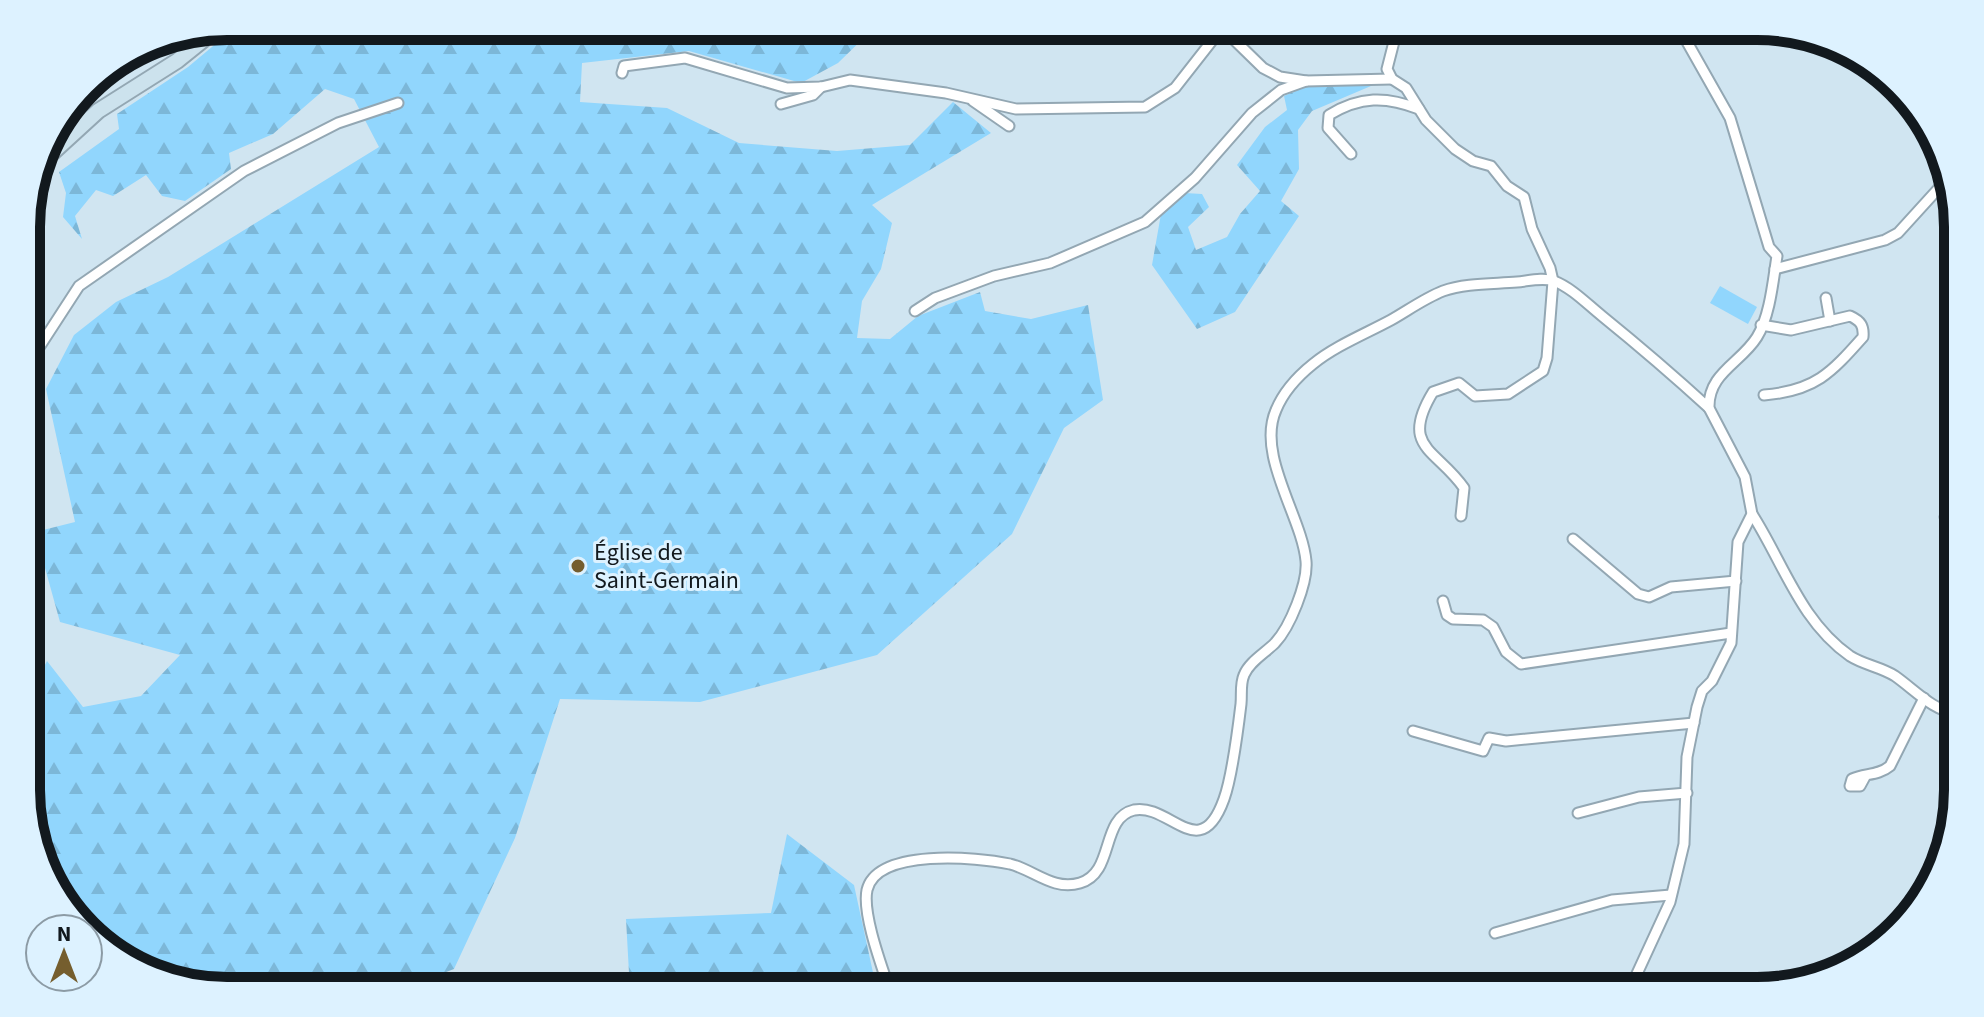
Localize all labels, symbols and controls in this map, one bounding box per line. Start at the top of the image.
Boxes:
place label: Église de Saint-Germain [594,535,739,598]
marker: Église de Saint-Germain [569,557,587,575]
north arrow [24,913,104,993]
text: N [57,918,71,950]

